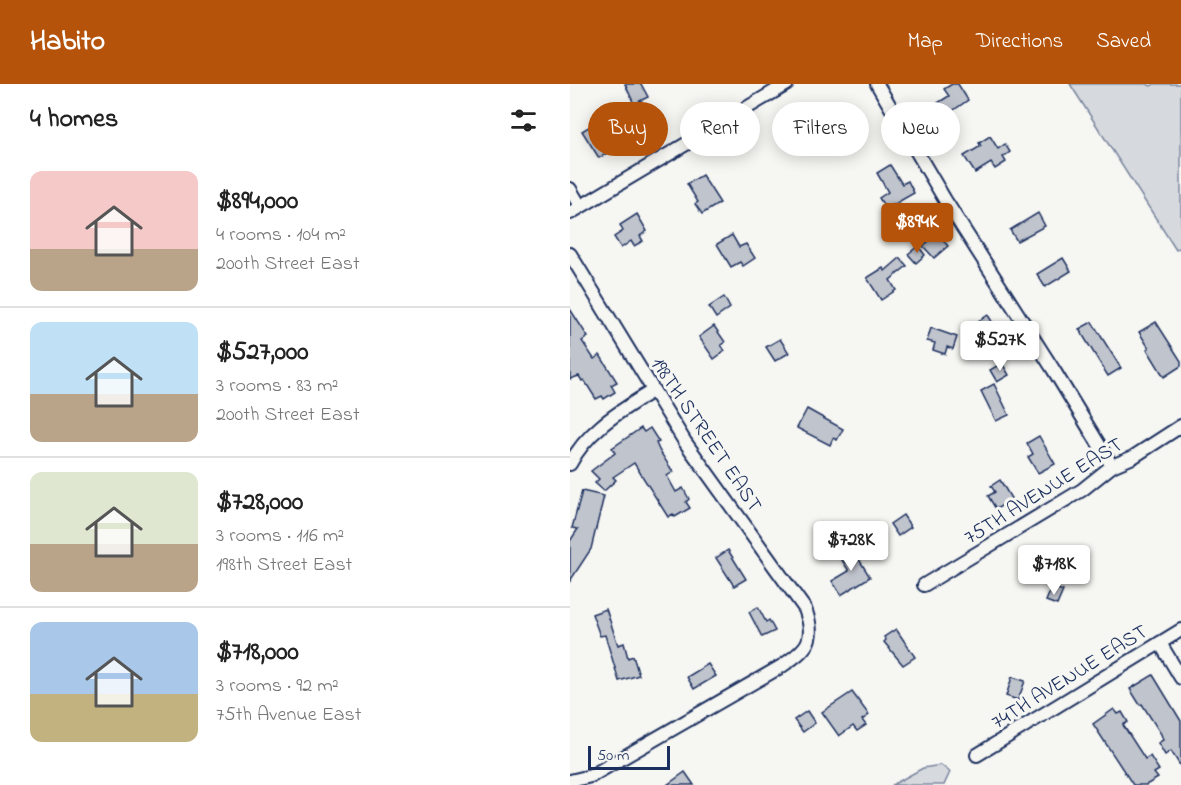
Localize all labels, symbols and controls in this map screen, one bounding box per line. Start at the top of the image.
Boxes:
text: Habito [30,22,105,63]
text: Map [907,27,943,57]
text: Directions [976,27,1063,57]
text: Saved [1096,27,1151,57]
text: 4 homes [30,101,118,139]
chip: Buy [588,102,668,156]
chip: Rent [680,102,760,156]
chip: Filters [772,102,869,156]
chip: New [881,102,960,156]
icon: filters [507,104,540,137]
text: $894,000 [216,183,298,221]
icon: home [78,195,150,267]
pin: $894K [875,203,959,254]
text: $894K [895,208,939,237]
text: 4 rooms · 104 m² [216,221,346,250]
text: 200th Street East [216,250,360,279]
pin: $527K [958,321,1042,372]
text: $527K [974,326,1026,355]
text: $527,000 [216,334,308,372]
icon: home [78,346,150,418]
street label: 198TH STREET EAST [642,352,768,519]
text: 3 rooms · 83 m² [216,372,338,401]
text: 200th Street East [216,401,360,430]
street label: 75TH AVENUE EAST [959,431,1129,553]
text: $728,000 [216,484,303,522]
icon: home [78,496,150,568]
pin: $728K [809,521,893,572]
text: 3 rooms · 116 m² [216,522,344,551]
text: $728K [827,526,875,555]
pin: $718K [1012,545,1096,596]
text: $718K [1032,550,1076,579]
text: 198th Street East [216,551,352,580]
street label: 74TH AVENUE EAST [986,618,1154,738]
text: $718,000 [216,634,299,672]
icon: home [78,646,150,718]
text: 3 rooms · 92 m² [216,672,339,701]
text: 75th Avenue East [216,701,362,730]
scale bar [588,743,670,770]
text: 50 m [597,744,629,768]

